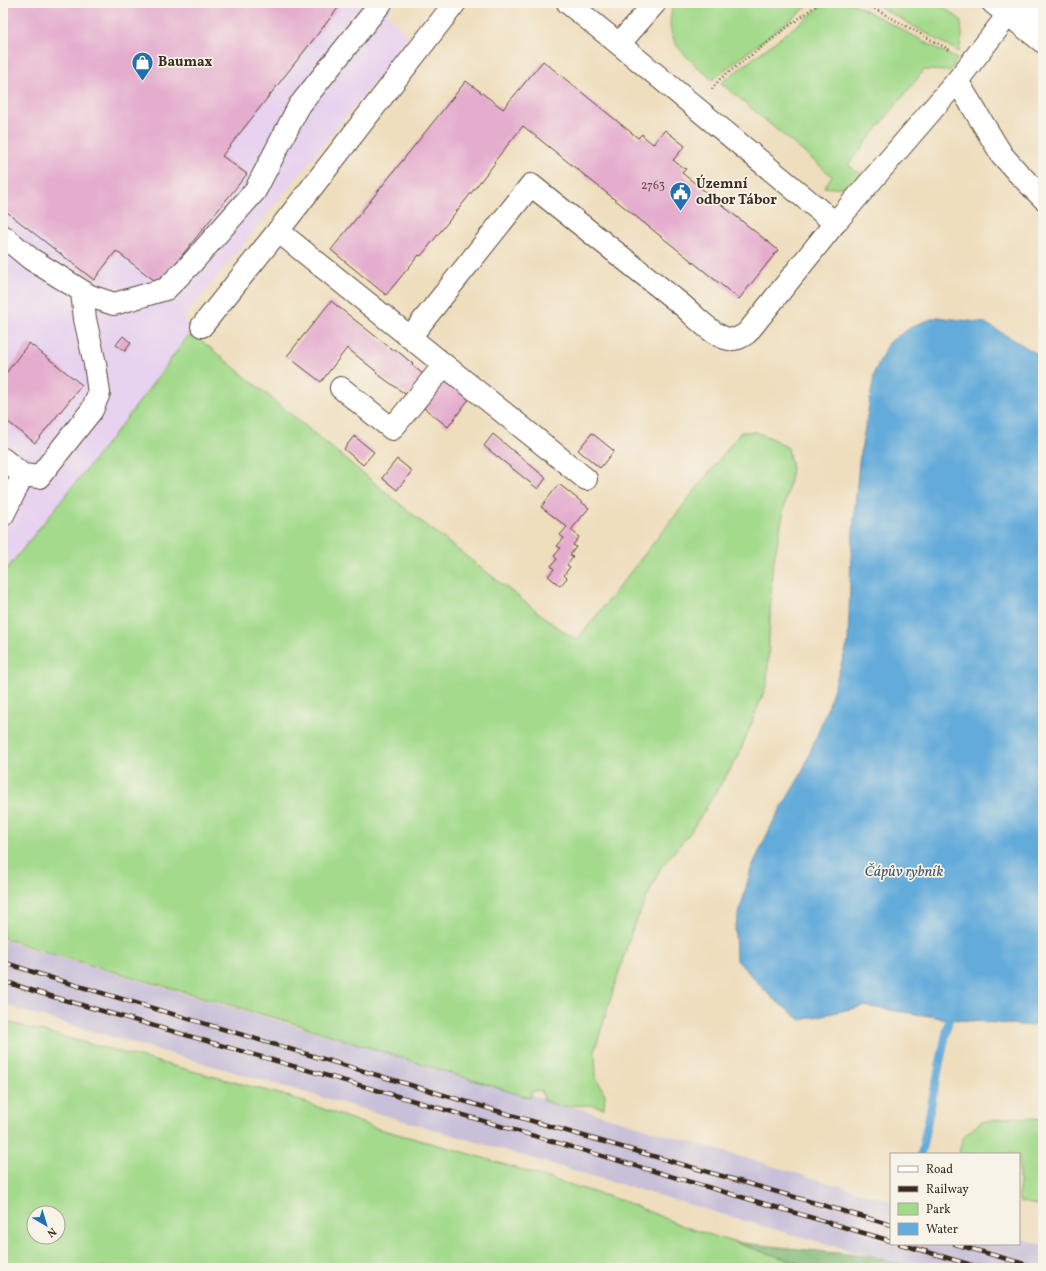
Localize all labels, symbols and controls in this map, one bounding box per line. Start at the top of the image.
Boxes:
shop icon: Baumax [129,49,155,82]
place label: Baumax [158,53,213,72]
place label: Územní odbor Tábor [696,174,777,210]
house number: 2763 [641,178,665,194]
public building icon: Územní odbor Tábor [667,179,693,212]
water label: Čápův rybník [864,862,944,883]
legend [890,1153,1020,1245]
text: Road [926,1162,953,1178]
text: Railway [926,1182,969,1198]
text: Park [926,1202,951,1218]
north arrow [26,1205,66,1245]
text: Water [926,1222,958,1238]
text: N [43,1223,59,1240]

